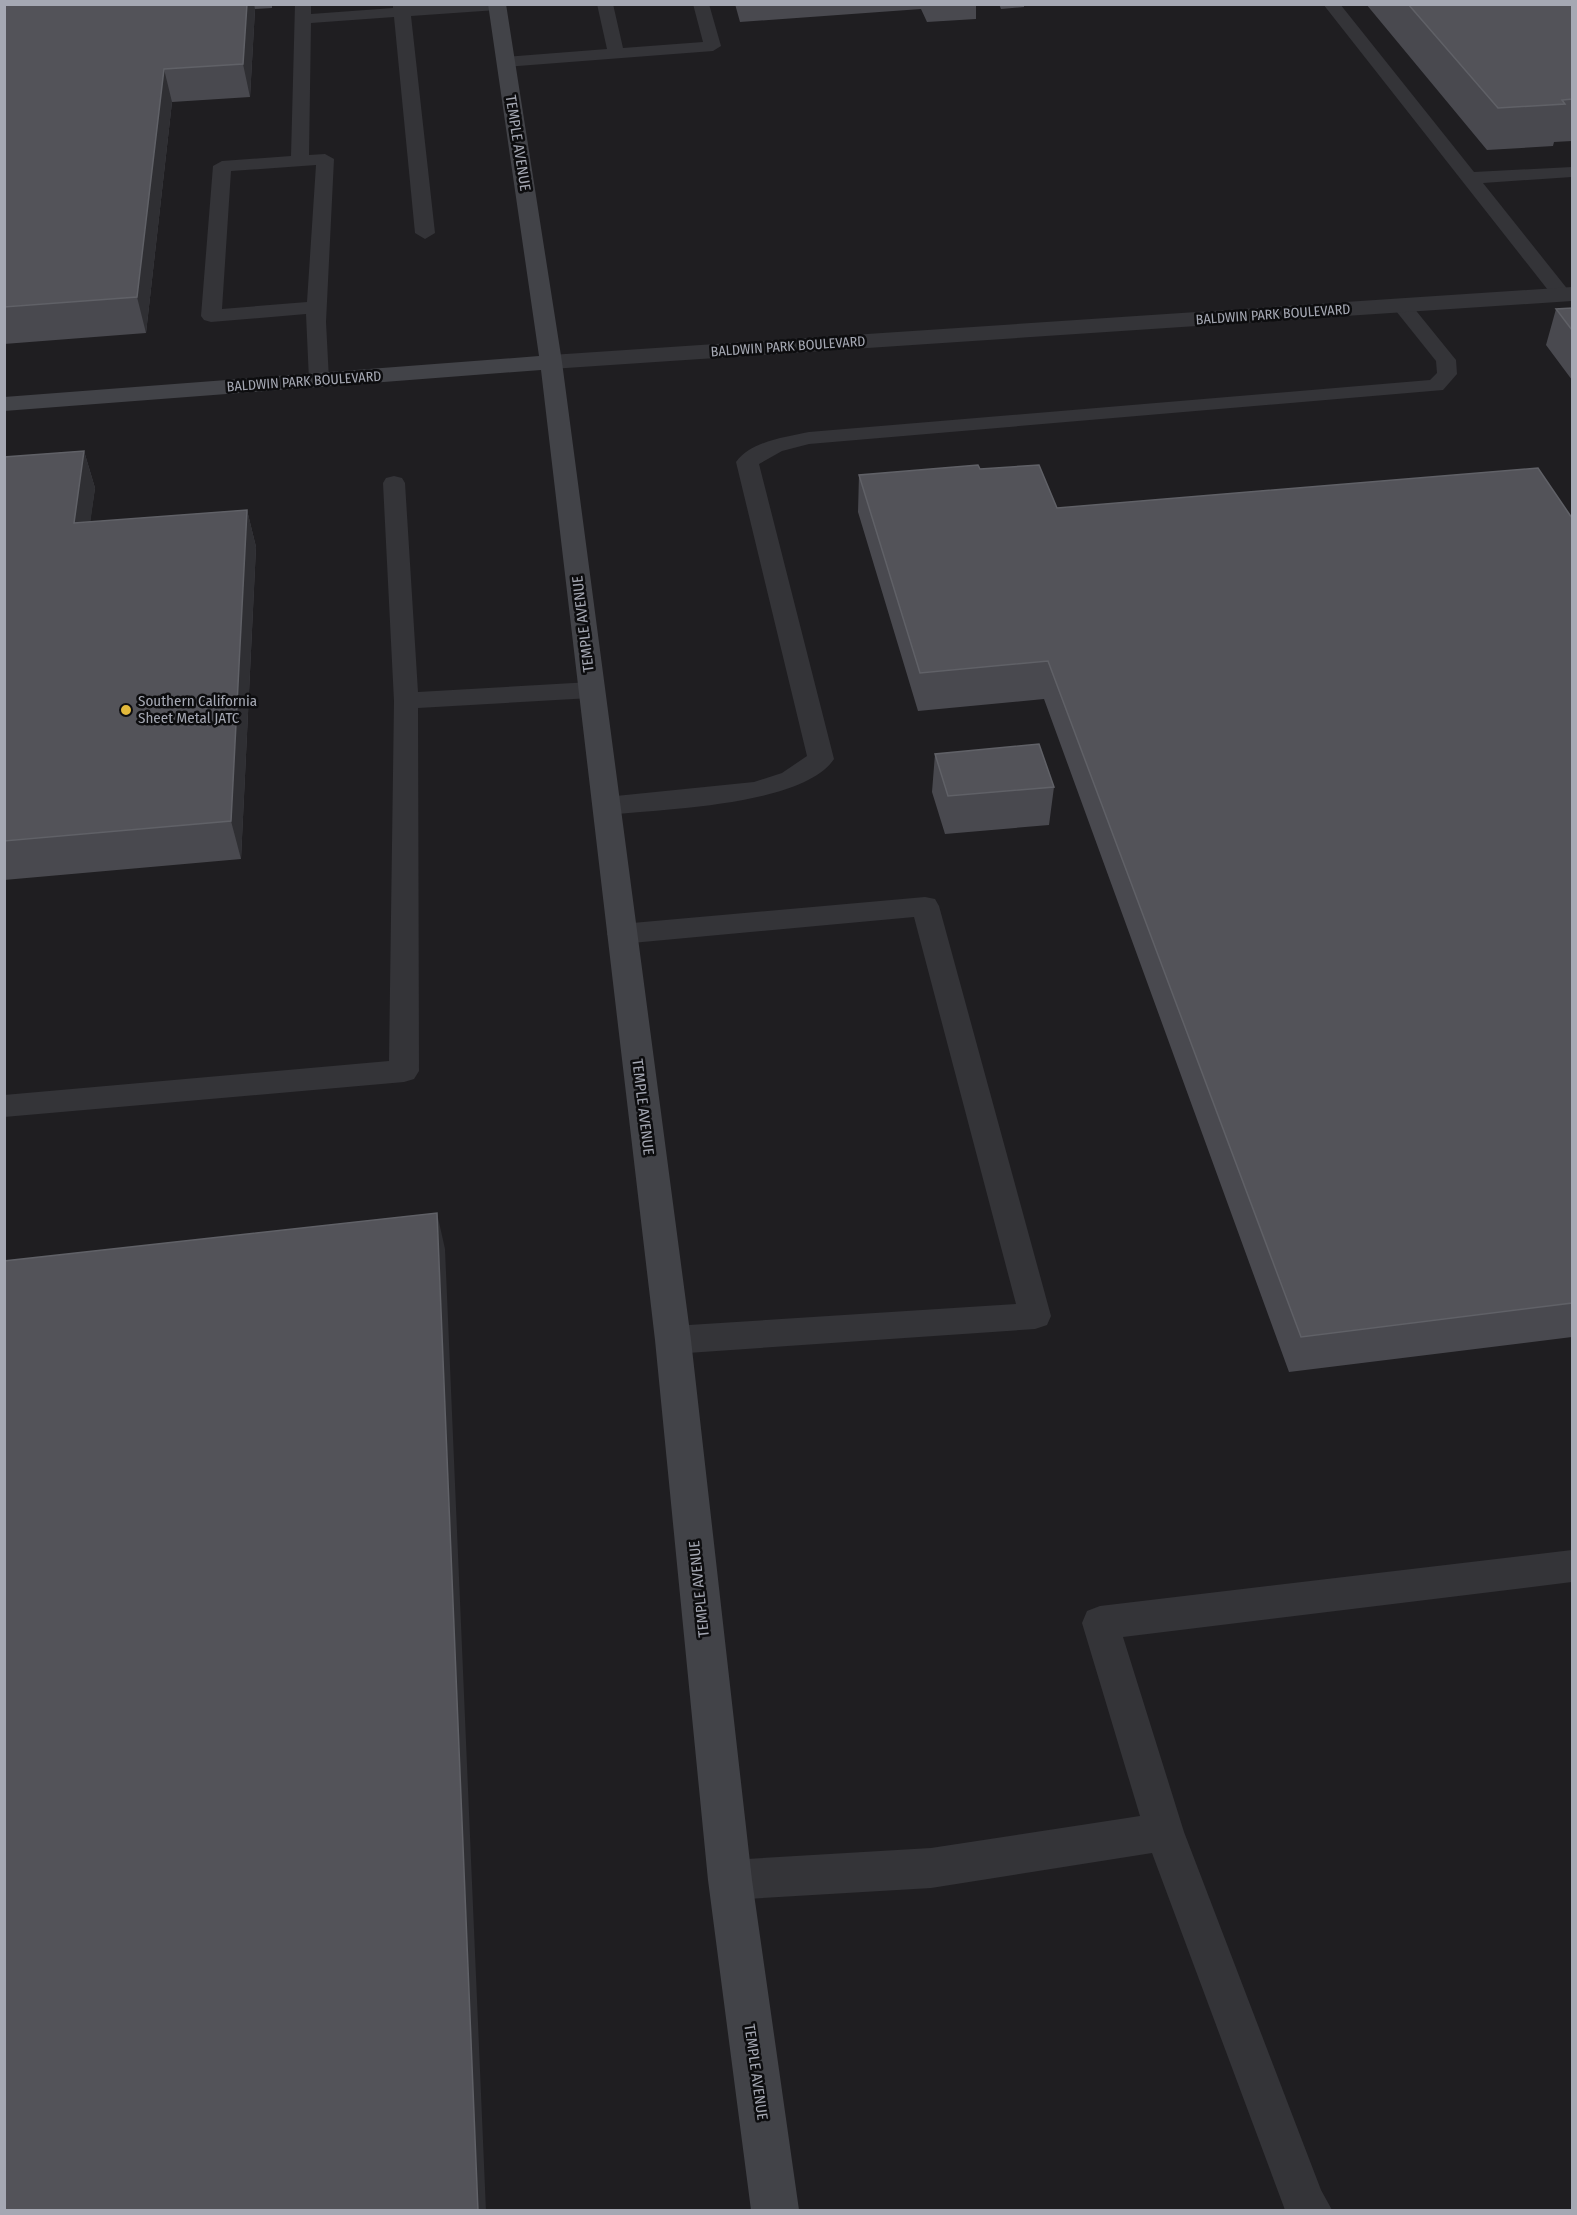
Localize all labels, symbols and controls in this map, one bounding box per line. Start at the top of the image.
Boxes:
street label: TEMPLE AVENUE [502,94,534,192]
street label: BALDWIN PARK BOULEVARD [1195,301,1351,328]
street label: BALDWIN PARK BOULEVARD [710,333,866,360]
street label: BALDWIN PARK BOULEVARD [226,368,382,395]
street label: TEMPLE AVENUE [568,575,598,673]
place label: Southern California Sheet Metal JATC [138,692,257,727]
marker: Southern California Sheet Metal JATC [119,703,133,717]
street label: TEMPLE AVENUE [628,1058,658,1156]
street label: TEMPLE AVENUE [685,1540,713,1638]
street label: TEMPLE AVENUE [740,2023,772,2121]

